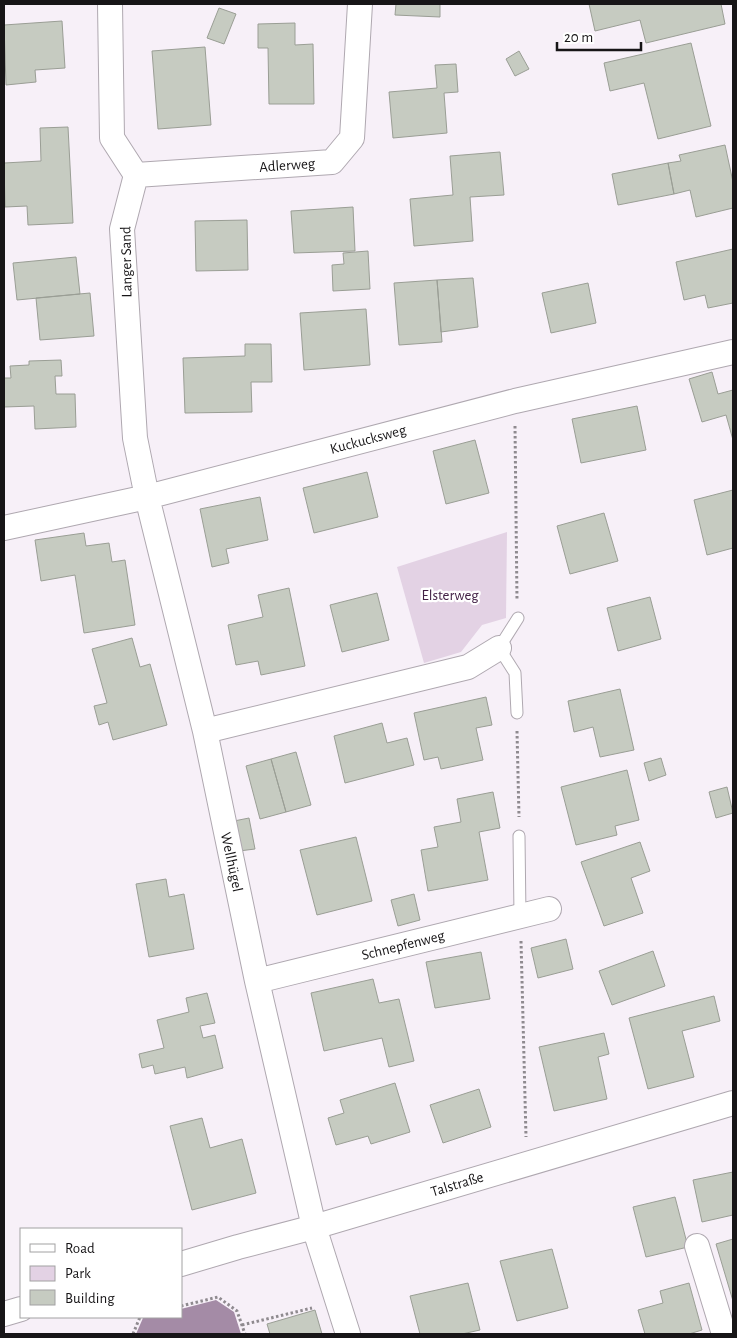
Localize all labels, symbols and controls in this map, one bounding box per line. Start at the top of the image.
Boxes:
scale bar [557,20,641,52]
text: 20 m [564,30,593,45]
street label: Adlerweg [259,156,316,175]
street label: Langer Sand [118,226,135,298]
street label: Kuckucksweg [329,422,408,457]
park label: Elsterweg [422,588,479,603]
street label: Wellhügel [218,831,245,893]
street label: Schnepfenweg [360,928,447,963]
street label: Talstraße [429,1169,485,1200]
legend [20,1228,182,1318]
text: Road [65,1241,95,1256]
text: Park [65,1266,91,1281]
text: Building [65,1291,115,1306]

